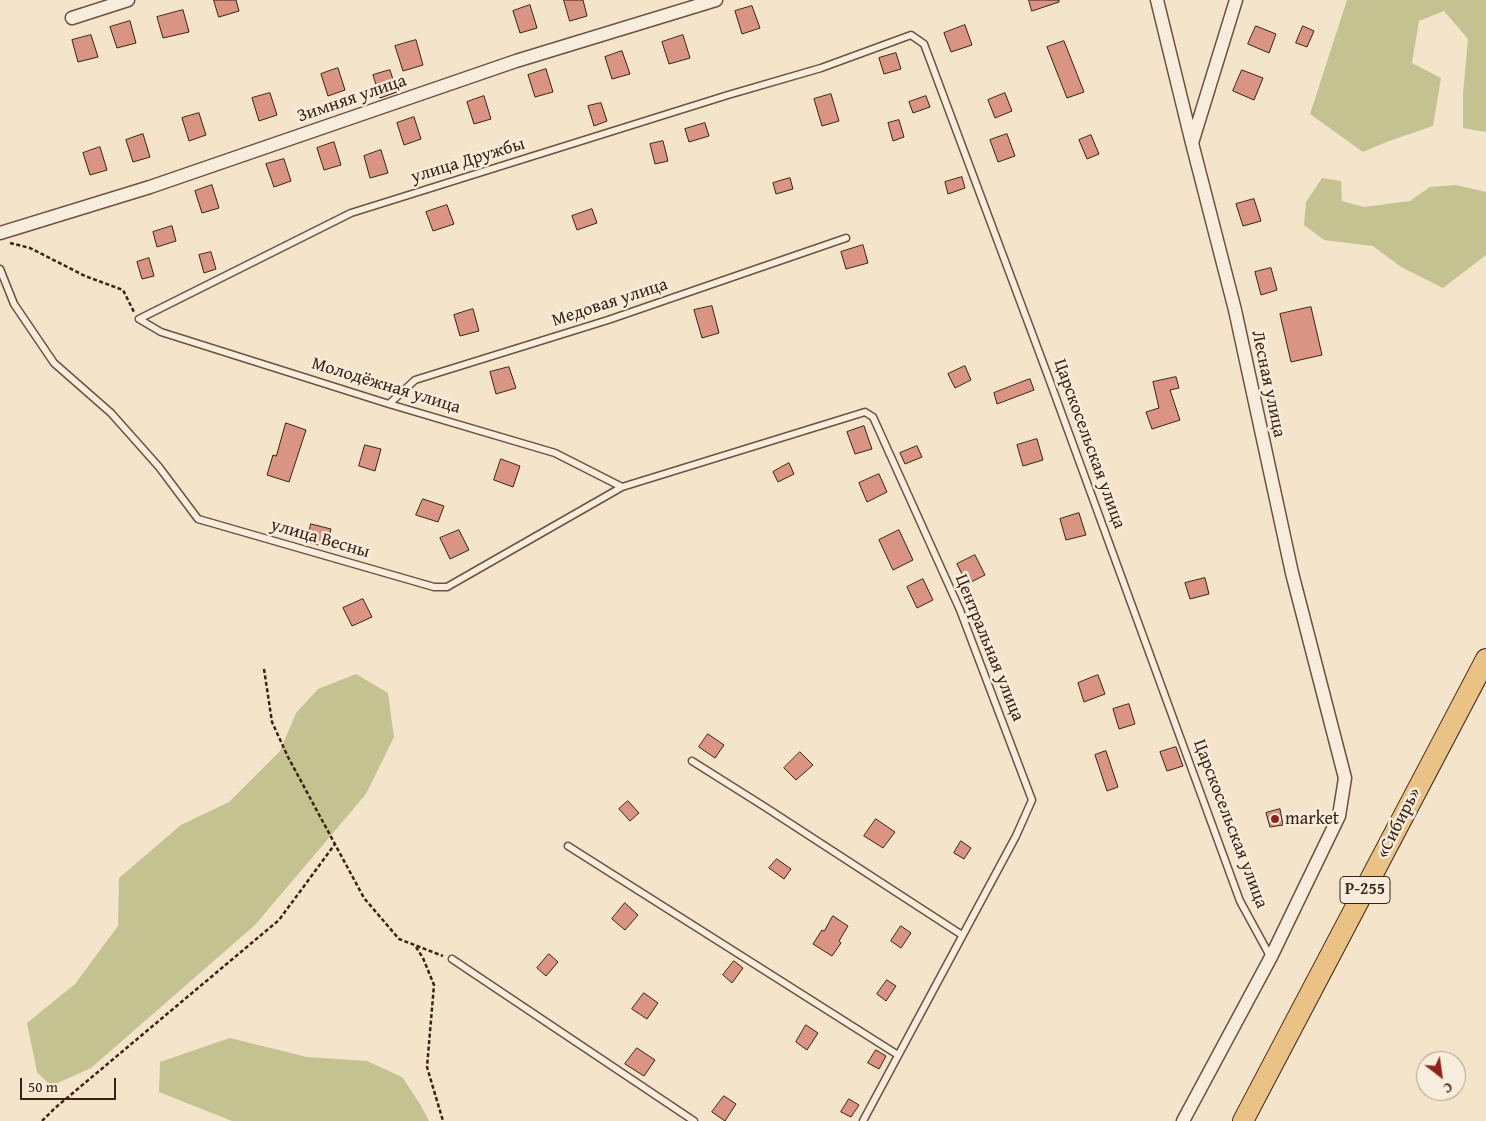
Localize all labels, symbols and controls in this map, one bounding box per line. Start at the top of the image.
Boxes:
street label: Зимняя улица [295,70,409,128]
street label: улица Дружбы [408,133,528,189]
street label: Медовая улица [549,274,671,332]
street label: Лесная улица [1246,329,1290,439]
street label: Молодёжная улица [309,353,463,419]
street label: Царскосельская улица [1048,356,1130,532]
street label: улица Весны [268,515,372,563]
street label: Центральная улица [950,571,1028,725]
street label: Царскосельская улица [1188,737,1272,911]
street label: «Сибирь» [1372,784,1426,862]
place label: market [1285,808,1339,830]
marker: market [1269,813,1281,825]
road number: Р-255 [1340,876,1390,904]
north arrow [1416,1051,1466,1101]
scale bar [22,1068,119,1100]
text: 50 m [28,1076,58,1097]
text: С [1440,1077,1456,1099]

